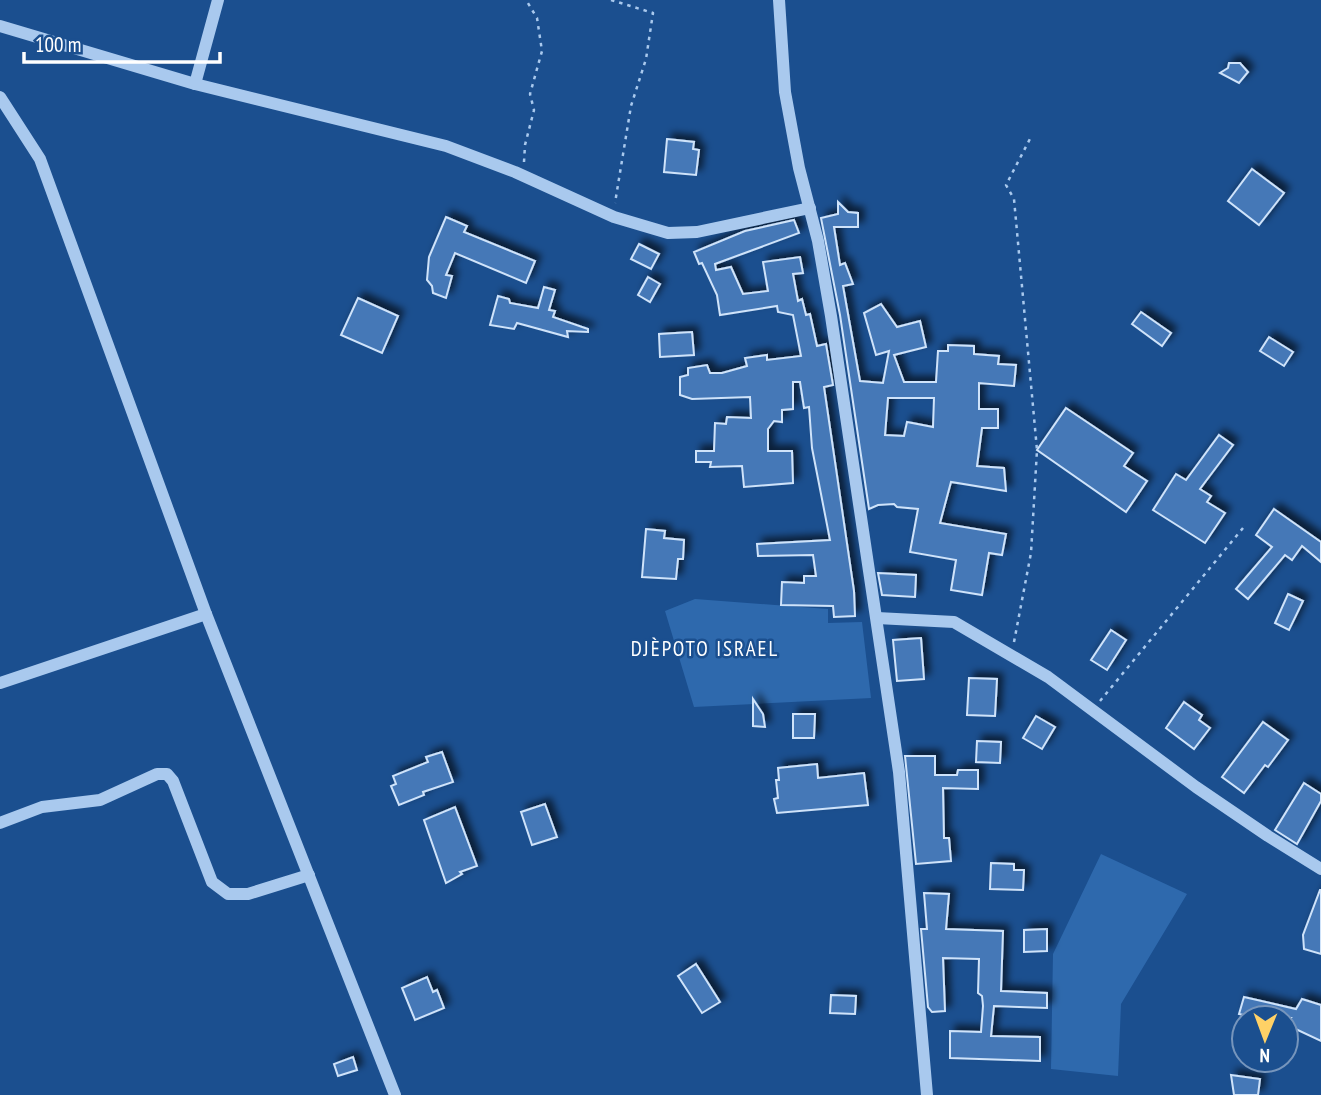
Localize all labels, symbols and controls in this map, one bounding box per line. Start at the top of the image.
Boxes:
scale bar [24,21,220,65]
text: 100 m [35,31,81,58]
district label: DJÈPOTO ISRAEL [631,635,779,662]
north arrow [1230,1004,1300,1074]
text: N [1259,1044,1270,1068]

